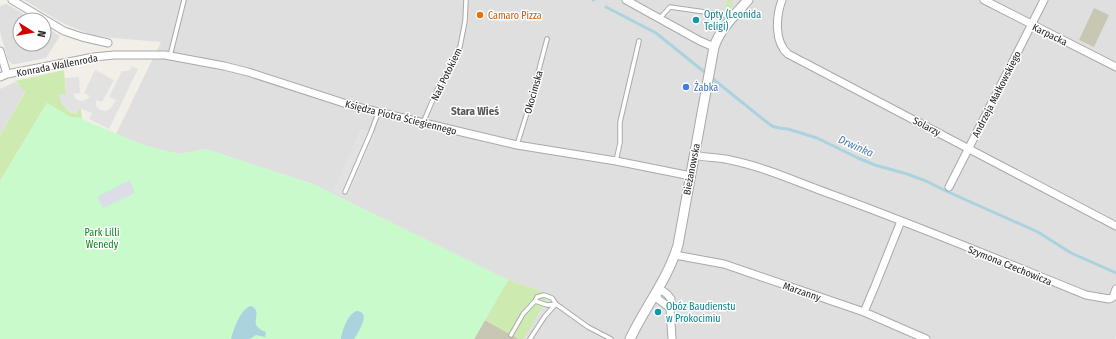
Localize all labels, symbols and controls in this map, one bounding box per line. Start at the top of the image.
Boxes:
place label: Opty (Leonida Teligi) [704,8,761,33]
marker: Camaro Pizza [475,10,485,20]
place label: Camaro Pizza [488,10,542,22]
north arrow [12,12,52,52]
marker: Opty (Leonida Teligi) [691,15,701,25]
street label: Karpacka [1030,21,1069,49]
text: N [34,29,48,38]
street label: Nad Potokiem [429,46,465,103]
street label: Andrzeja Małkowskiego [970,49,1024,140]
street label: Konrada Wallenroda [16,52,99,80]
street label: Okocimska [522,69,546,115]
place label: Żabka [694,80,718,94]
marker: Żabka [681,82,691,92]
street label: Księdza Piotra Ściegiennego [344,96,458,138]
district label: Stara Wieś [451,105,499,118]
street label: Solarzy [911,115,943,139]
water label: Drwinka [836,133,876,160]
street label: Bieżanowska [681,142,703,196]
park label: Park Lilli Wenedy [85,227,119,251]
street label: Szymona Czechowicza [966,244,1053,288]
street label: Marzanny [781,280,823,304]
place label: Obóz Baudienstu w Prokocimiu [666,301,736,325]
marker: Obóz Baudienstu w Prokocimiu [653,307,663,317]

